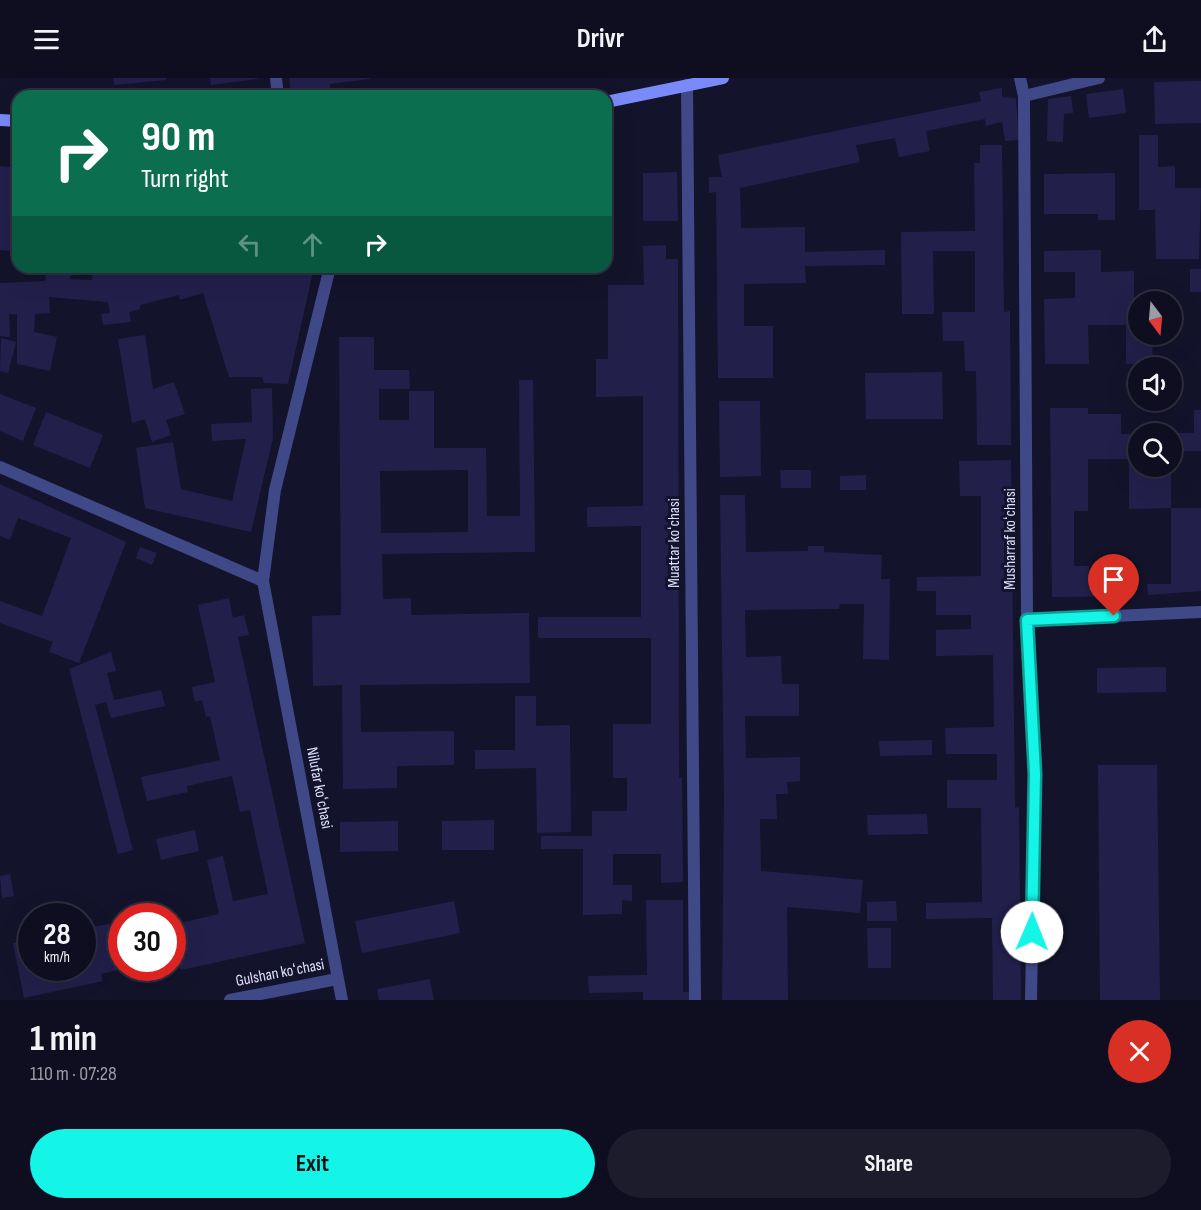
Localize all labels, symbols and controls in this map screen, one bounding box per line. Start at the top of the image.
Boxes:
icon: menu [30,23,63,56]
text: Drivr [577,23,624,55]
icon: share [1138,23,1171,56]
text: 90 m [141,112,215,163]
icon: right [42,114,120,192]
text: Turn right [141,163,228,195]
icon: left [233,228,266,261]
icon: ahead [296,228,329,261]
icon: right [359,228,392,261]
north arrow [1128,291,1182,345]
map controls [1128,291,1182,477]
button: sound [1128,357,1182,411]
button: search [1128,423,1182,477]
street label: Musharraf koʻchasi [1001,488,1020,590]
street label: Muattar koʻchasi [665,498,684,588]
pin [1088,554,1139,616]
icon: arrive [1097,563,1130,596]
street label: Nilufar koʻchasi [302,746,336,830]
position arrow [1000,900,1064,964]
speed limit sign: 30 [108,903,186,981]
text: 28 [43,917,71,953]
text: km/h [44,948,70,967]
street label: Gulshan koʻchasi [234,955,326,991]
text: 1 min [30,1018,97,1061]
button: close [1108,1020,1171,1083]
text: 110 m · 07:28 [30,1062,117,1086]
button: Exit [30,1129,595,1198]
button: Share [607,1129,1171,1198]

